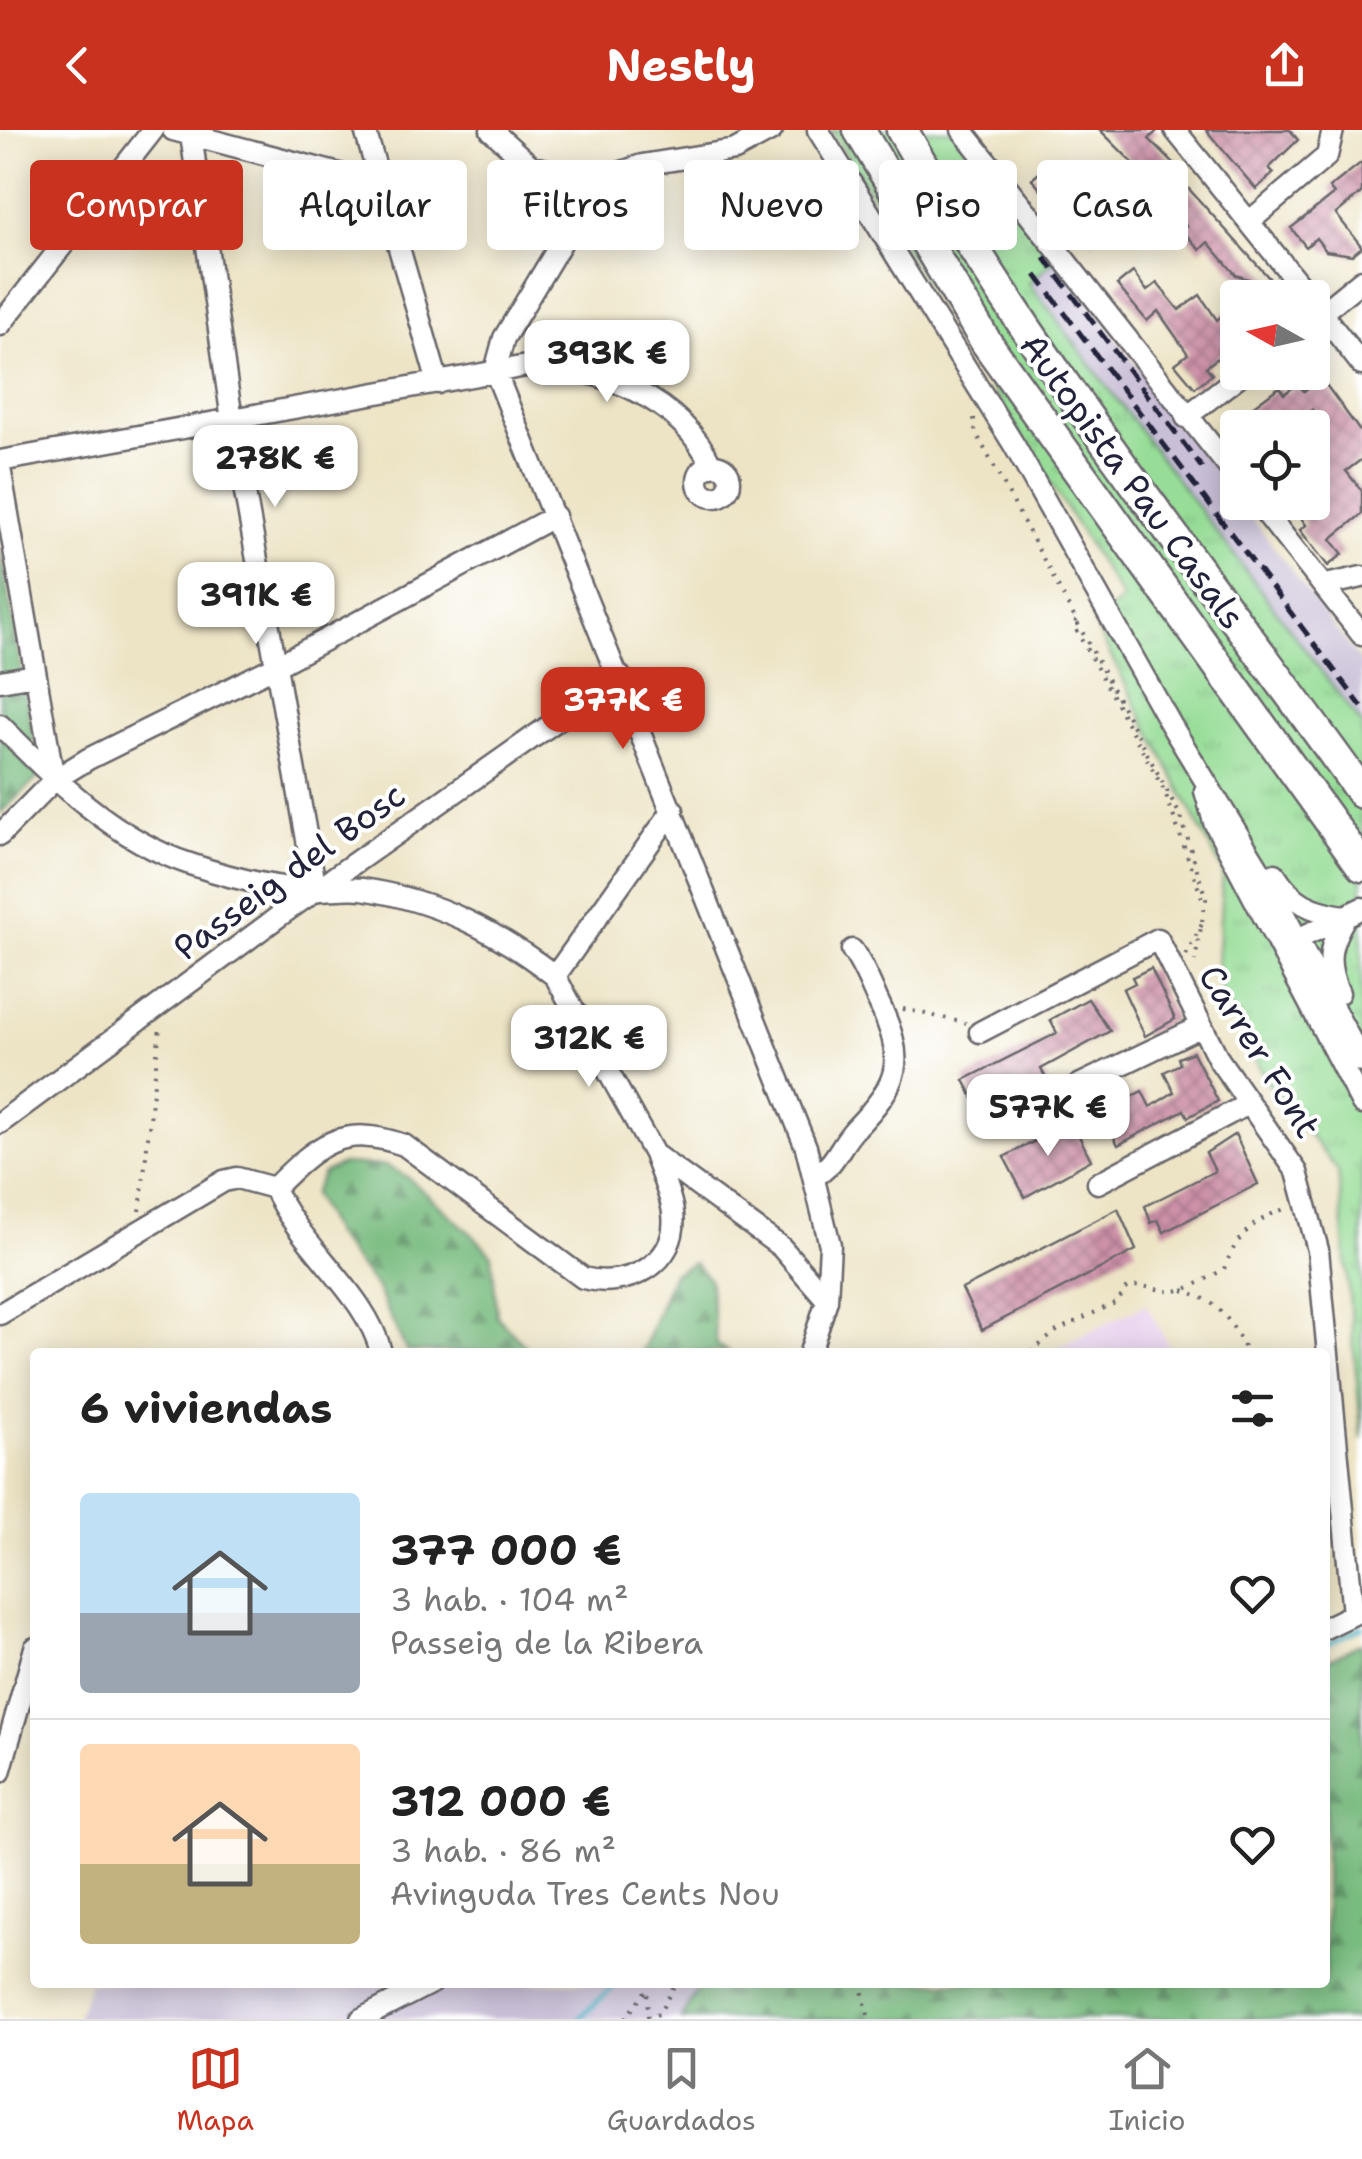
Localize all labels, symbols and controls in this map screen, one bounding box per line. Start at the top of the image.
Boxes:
text: Nestly [606,35,756,95]
icon: back [50,38,105,93]
icon: share [1257,38,1312,93]
chip: Comprar [30,160,243,250]
chip: Alquilar [263,160,467,250]
chip: Filtros [487,160,664,250]
chip: Nuevo [684,160,859,250]
chip: Piso [879,160,1017,250]
chip: Casa [1037,160,1188,250]
north arrow [1220,280,1330,390]
map controls [1220,280,1330,520]
pin: 393K € [526,320,688,405]
street label: Autopista Pau Casals [1010,324,1256,638]
text: 393K € [546,331,668,374]
button: locate [1220,410,1330,520]
pin: 278K € [194,425,356,510]
text: 278K € [215,436,335,479]
pin: 391K € [175,562,337,647]
text: 391K € [200,573,312,616]
pin: 377K € [542,667,704,752]
text: 377K € [563,678,683,721]
street label: Passeig del Bosc [164,771,414,971]
street label: Carrer Font [1188,956,1332,1146]
pin: 312K € [508,1005,670,1090]
text: 312K € [533,1016,645,1059]
pin: 577K € [967,1074,1129,1159]
text: 577K € [989,1085,1107,1128]
text: 6 viviendas [80,1380,332,1436]
icon: filters [1225,1381,1280,1436]
text: 377 000 € [390,1522,622,1578]
icon: home [160,1533,280,1653]
icon: heart [1225,1566,1280,1621]
text: 3 hab. · 104 m² [390,1578,628,1621]
text: Passeig de la Ribera [390,1621,703,1664]
text: 312 000 € [390,1773,611,1829]
icon: home [160,1784,280,1904]
icon: heart [1225,1817,1280,1872]
text: 3 hab. · 86 m² [390,1829,616,1872]
text: Avinguda Tres Cents Nou [390,1872,780,1915]
tab: Mapa [176,2041,254,2139]
tab: Guardados [607,2041,756,2139]
tab: Inicio [1109,2041,1186,2139]

